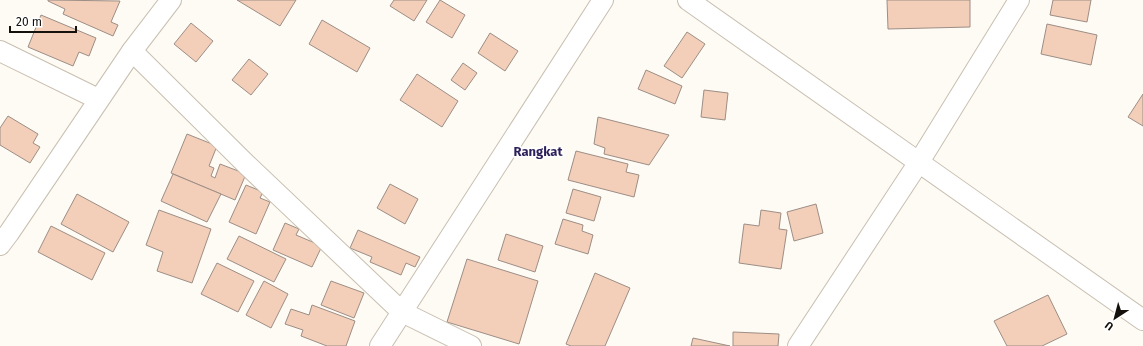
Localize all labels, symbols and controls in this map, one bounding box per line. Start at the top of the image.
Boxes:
scale bar [10,8,76,34]
text: 20 m [16,15,42,29]
district label: Rangkat [514,144,563,159]
north arrow [1095,298,1135,338]
text: U [1103,318,1116,333]

